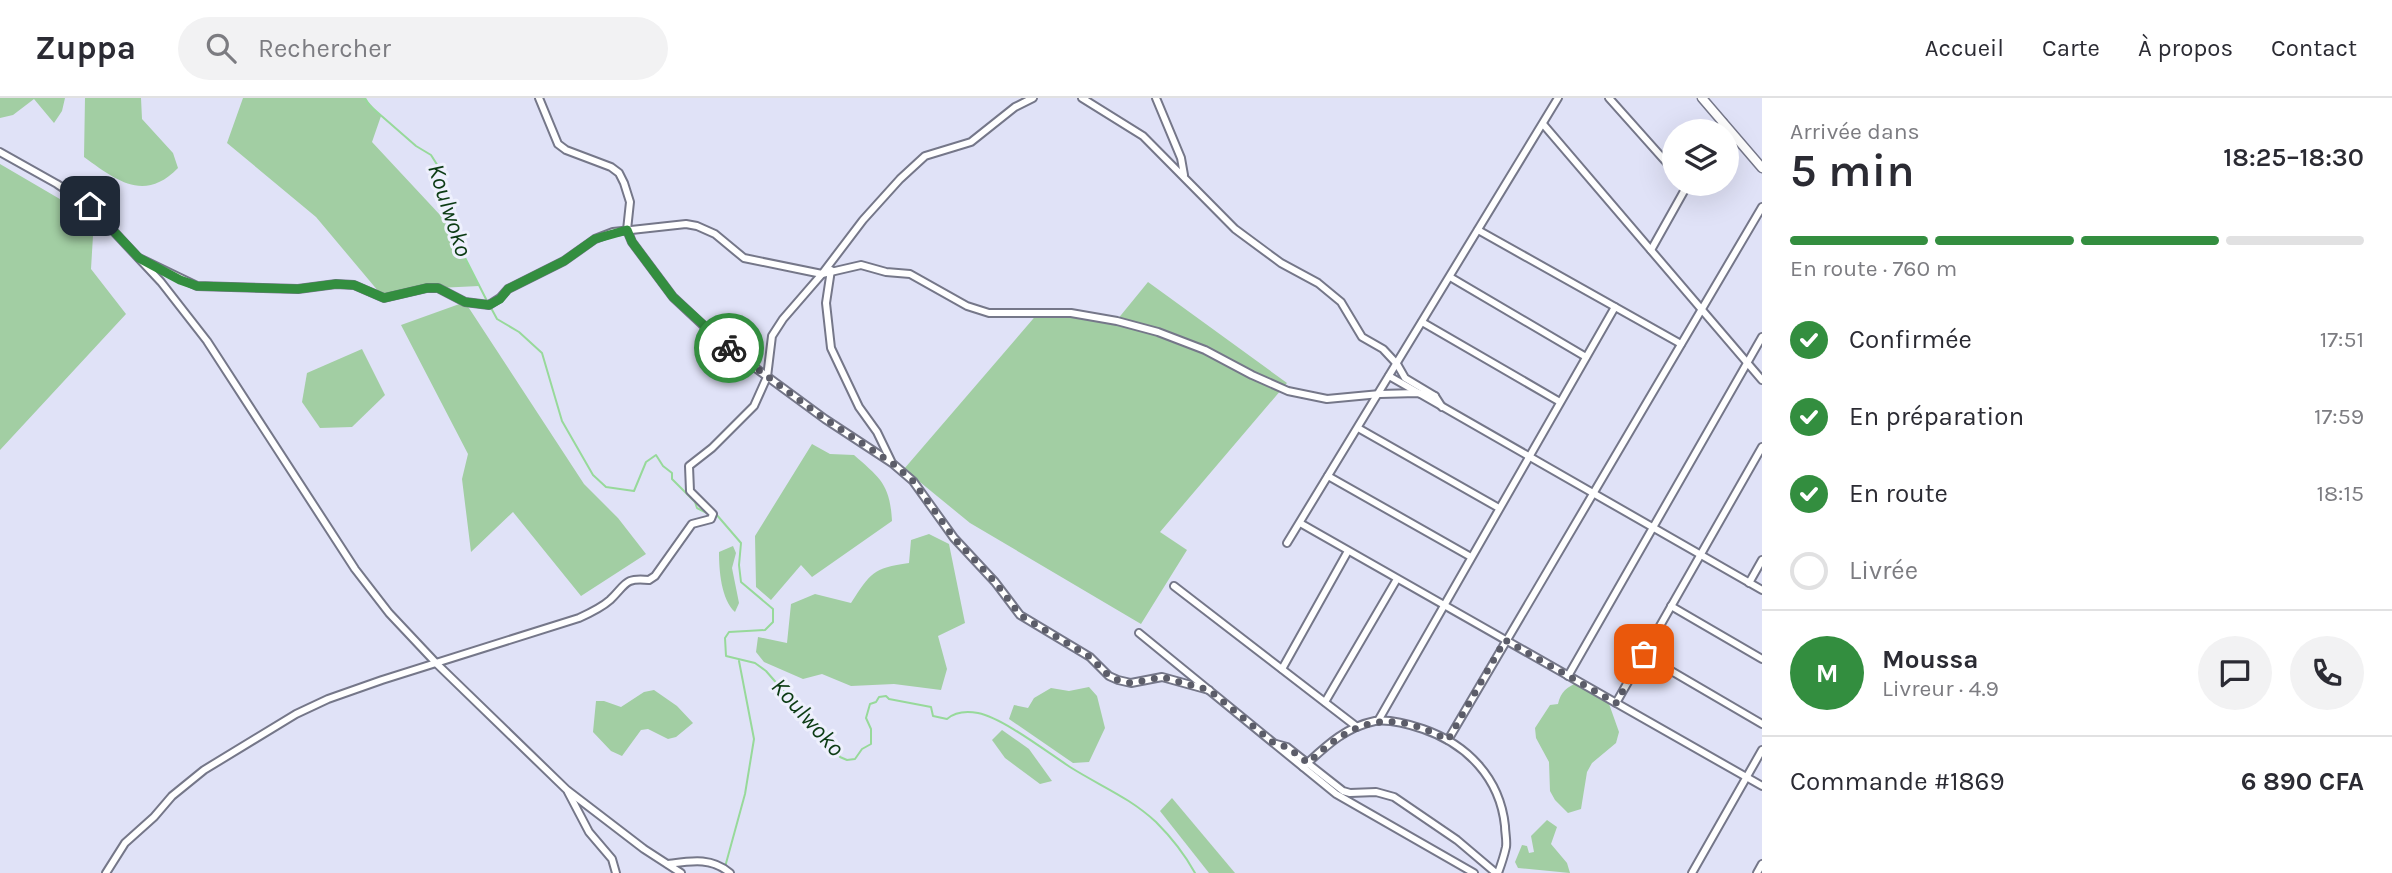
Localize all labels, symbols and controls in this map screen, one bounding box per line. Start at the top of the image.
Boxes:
search box [178,17,668,80]
text: Zuppa [35,29,136,67]
icon: search [202,29,240,67]
text: Rechercher [258,33,391,64]
text: Accueil [1925,34,2004,62]
text: Carte [2042,34,2100,62]
text: À propos [2138,34,2233,62]
text: Contact [2271,34,2357,62]
text: Arrivée dans [1790,118,1920,145]
map controls [1662,119,1739,196]
button: layers [1662,119,1739,196]
text: 18:25–18:30 [2223,142,2364,173]
text: 5 min [1790,144,1915,198]
water label: Koulwoko [422,160,478,260]
pin [60,176,120,236]
icon: home [71,187,109,225]
text: En route · 760 m [1790,255,1957,282]
courier [694,313,764,383]
icon: check [1790,321,1828,359]
text: Confirmée [1849,324,1972,355]
text: 17:51 [2320,326,2364,353]
icon: bike [710,329,748,367]
icon: check [1790,398,1828,436]
text: En préparation [1849,401,2024,432]
text: 17:59 [2314,403,2364,430]
icon: check [1790,475,1828,513]
text: En route [1849,478,1948,509]
text: 18:15 [2316,480,2364,507]
text: Livrée [1849,555,1918,586]
pin [1614,624,1674,684]
icon: bag [1625,635,1663,673]
button: chat [2198,636,2272,710]
button: phone [2290,636,2364,710]
text: Moussa [1882,644,1978,675]
text: M [1816,658,1838,689]
water label: Koulwoko [766,672,850,762]
text: Livreur · 4.9 [1882,675,1999,702]
text: Commande #1869 [1790,766,2005,797]
text: 6 890 CFA [2241,766,2364,797]

